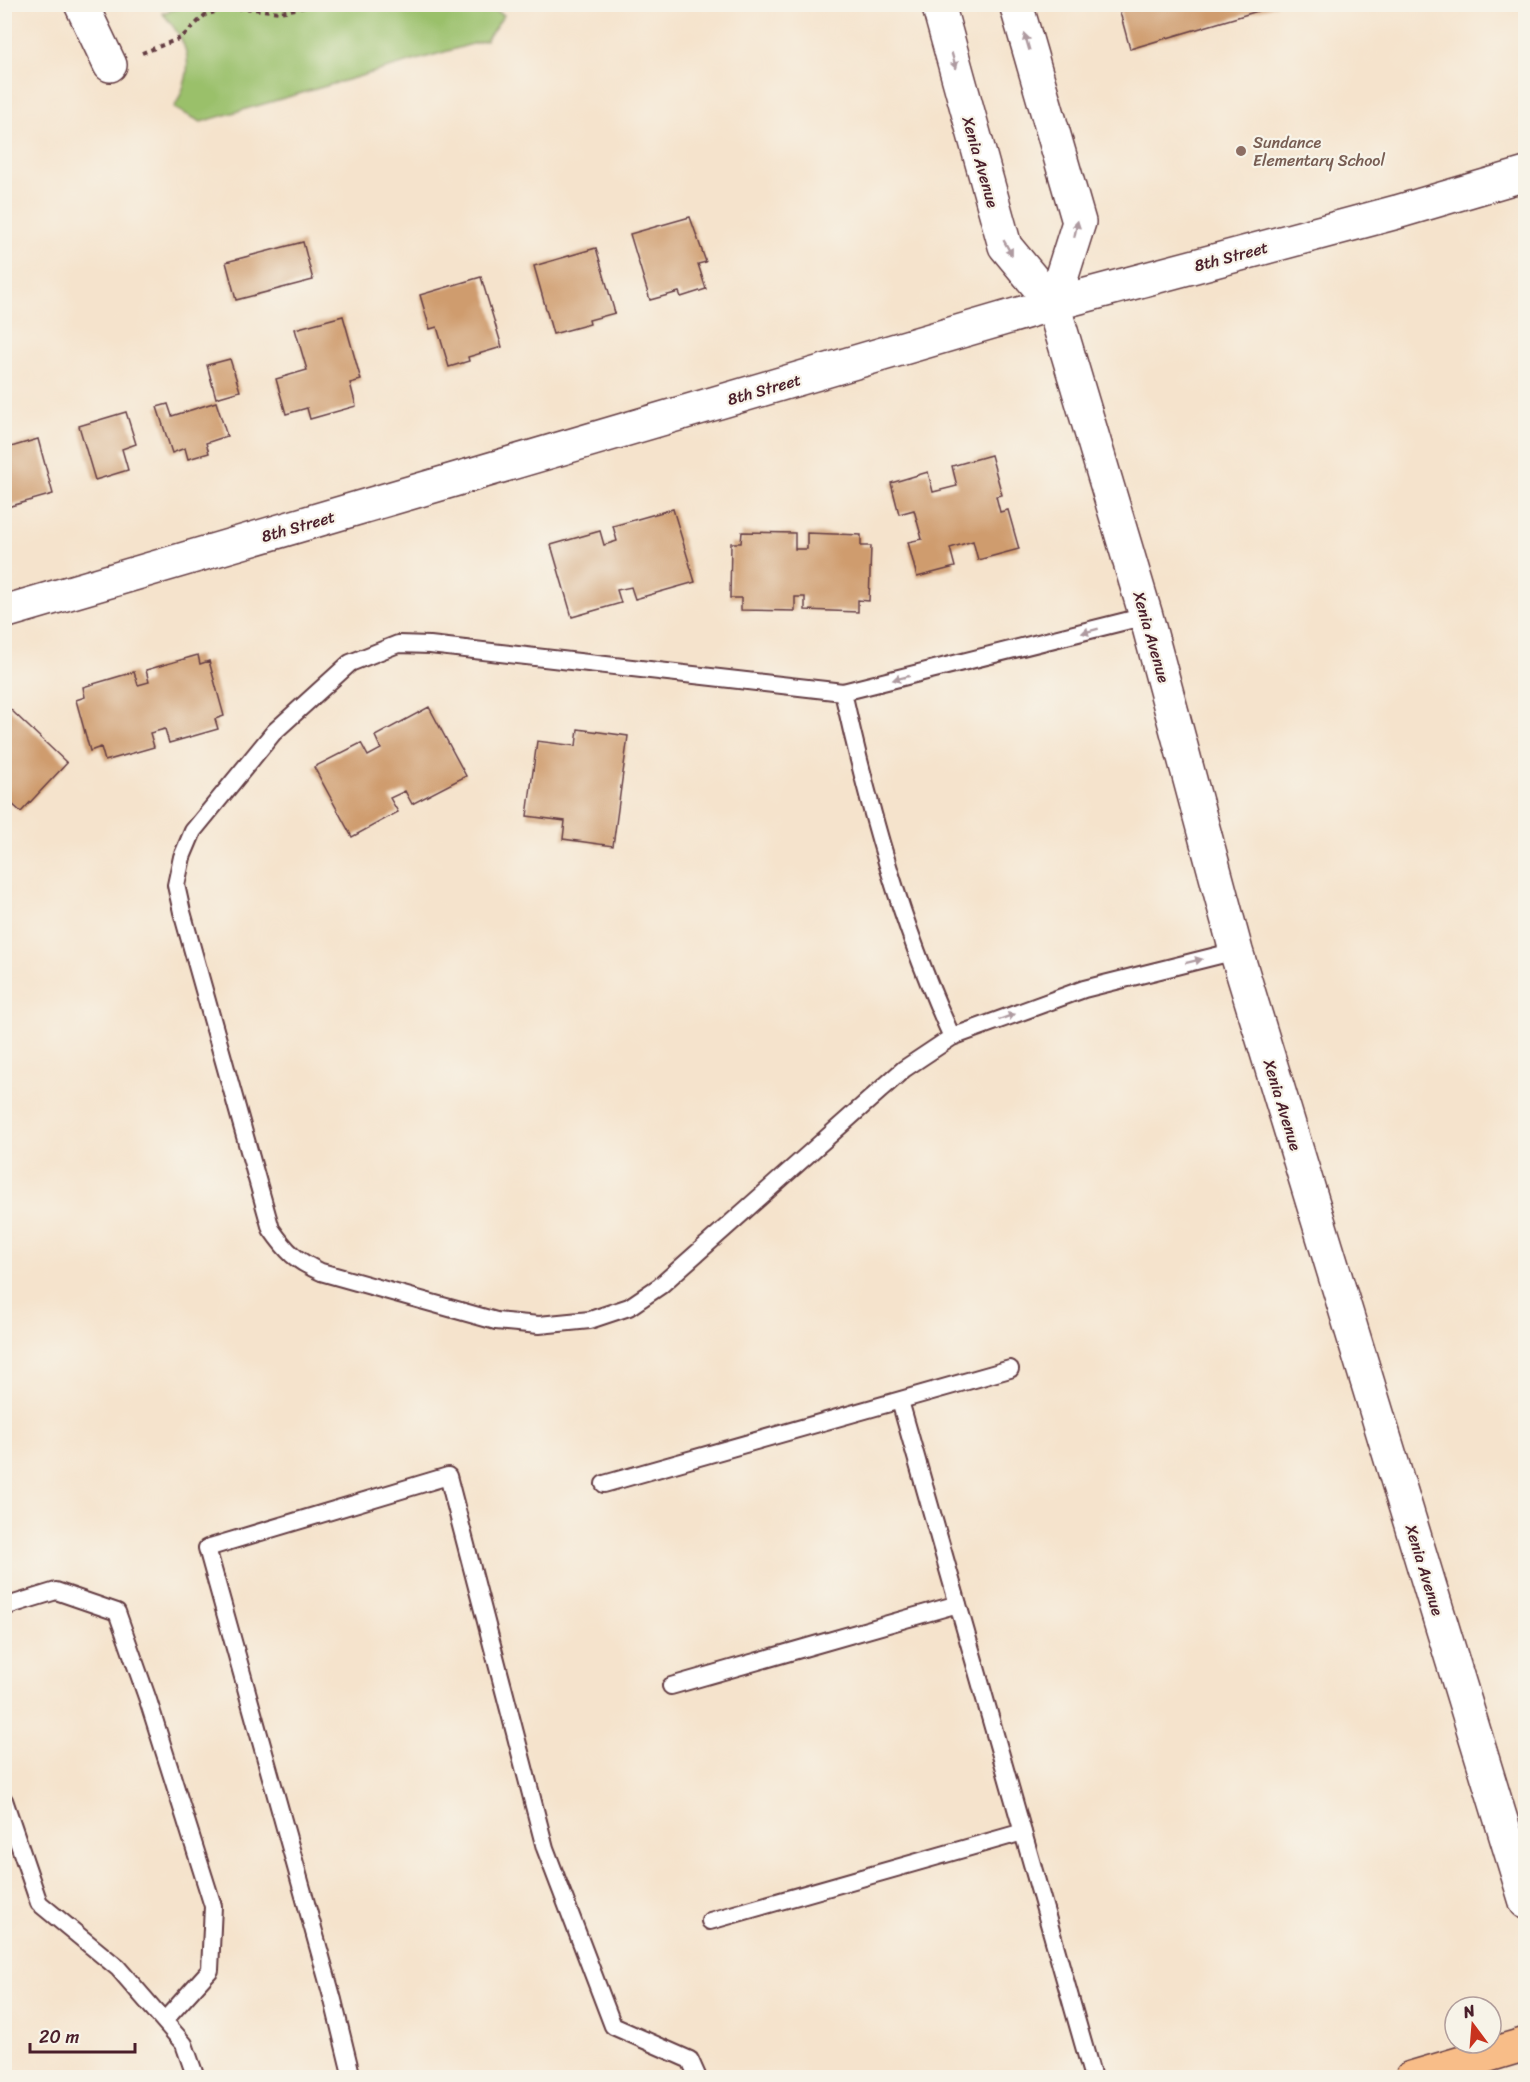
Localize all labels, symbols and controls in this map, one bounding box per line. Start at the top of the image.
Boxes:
one-way arrow [1022,32,1031,50]
one-way arrow [949,52,959,70]
street label: Xenia Avenue [953,112,1007,212]
place label: Sundance Elementary School [1253,128,1385,175]
marker: Sundance Elementary School [1234,144,1248,158]
one-way arrow [1072,219,1081,238]
street label: 8th Street [1191,233,1271,280]
one-way arrow [1002,239,1013,256]
street label: 8th Street [724,365,805,414]
street label: 8th Street [258,502,339,551]
street label: Xenia Avenue [1124,587,1178,687]
one-way arrow [1081,626,1099,636]
one-way arrow [892,674,910,684]
one-way arrow [1185,956,1203,966]
one-way arrow [998,1012,1016,1021]
street label: Xenia Avenue [1255,1055,1310,1155]
street label: Xenia Avenue [1397,1520,1452,1620]
north arrow [1443,1995,1503,2055]
text: N [1459,1995,1479,2027]
scale bar [30,2016,135,2054]
text: 20 m [39,2021,79,2053]

